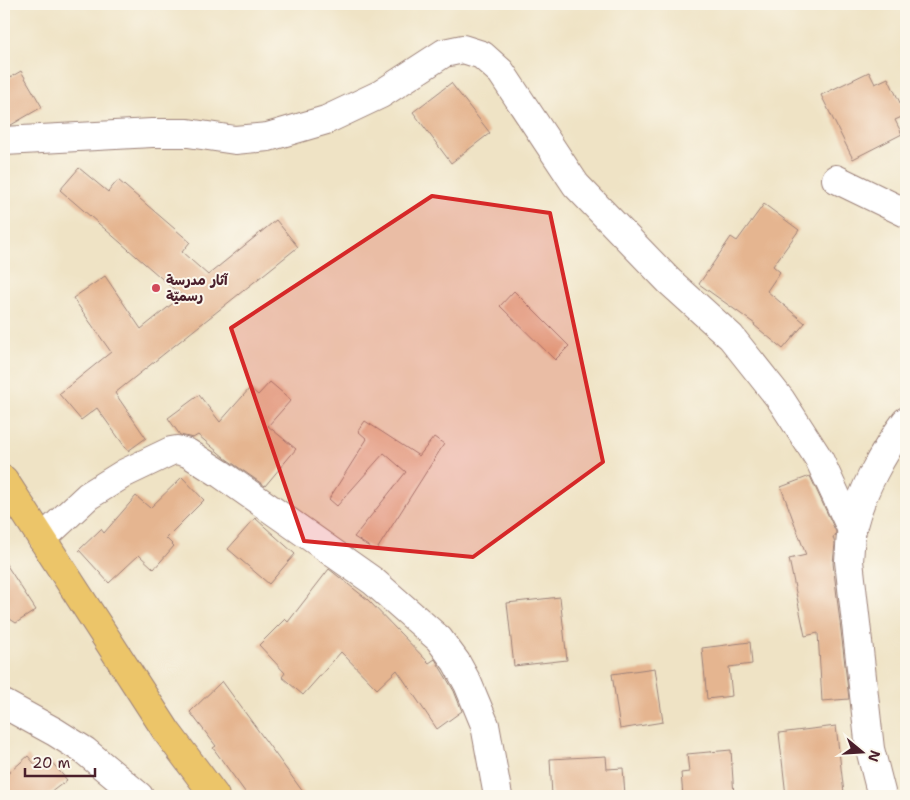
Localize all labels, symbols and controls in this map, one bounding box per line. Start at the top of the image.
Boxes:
place label: آثار مدرسة رسميّة [166,271,229,305]
marker: آثار مدرسة رسميّة [150,282,162,294]
north arrow [838,728,888,778]
scale bar [25,745,95,777]
text: N [864,748,885,764]
text: 20 m [32,753,71,773]

